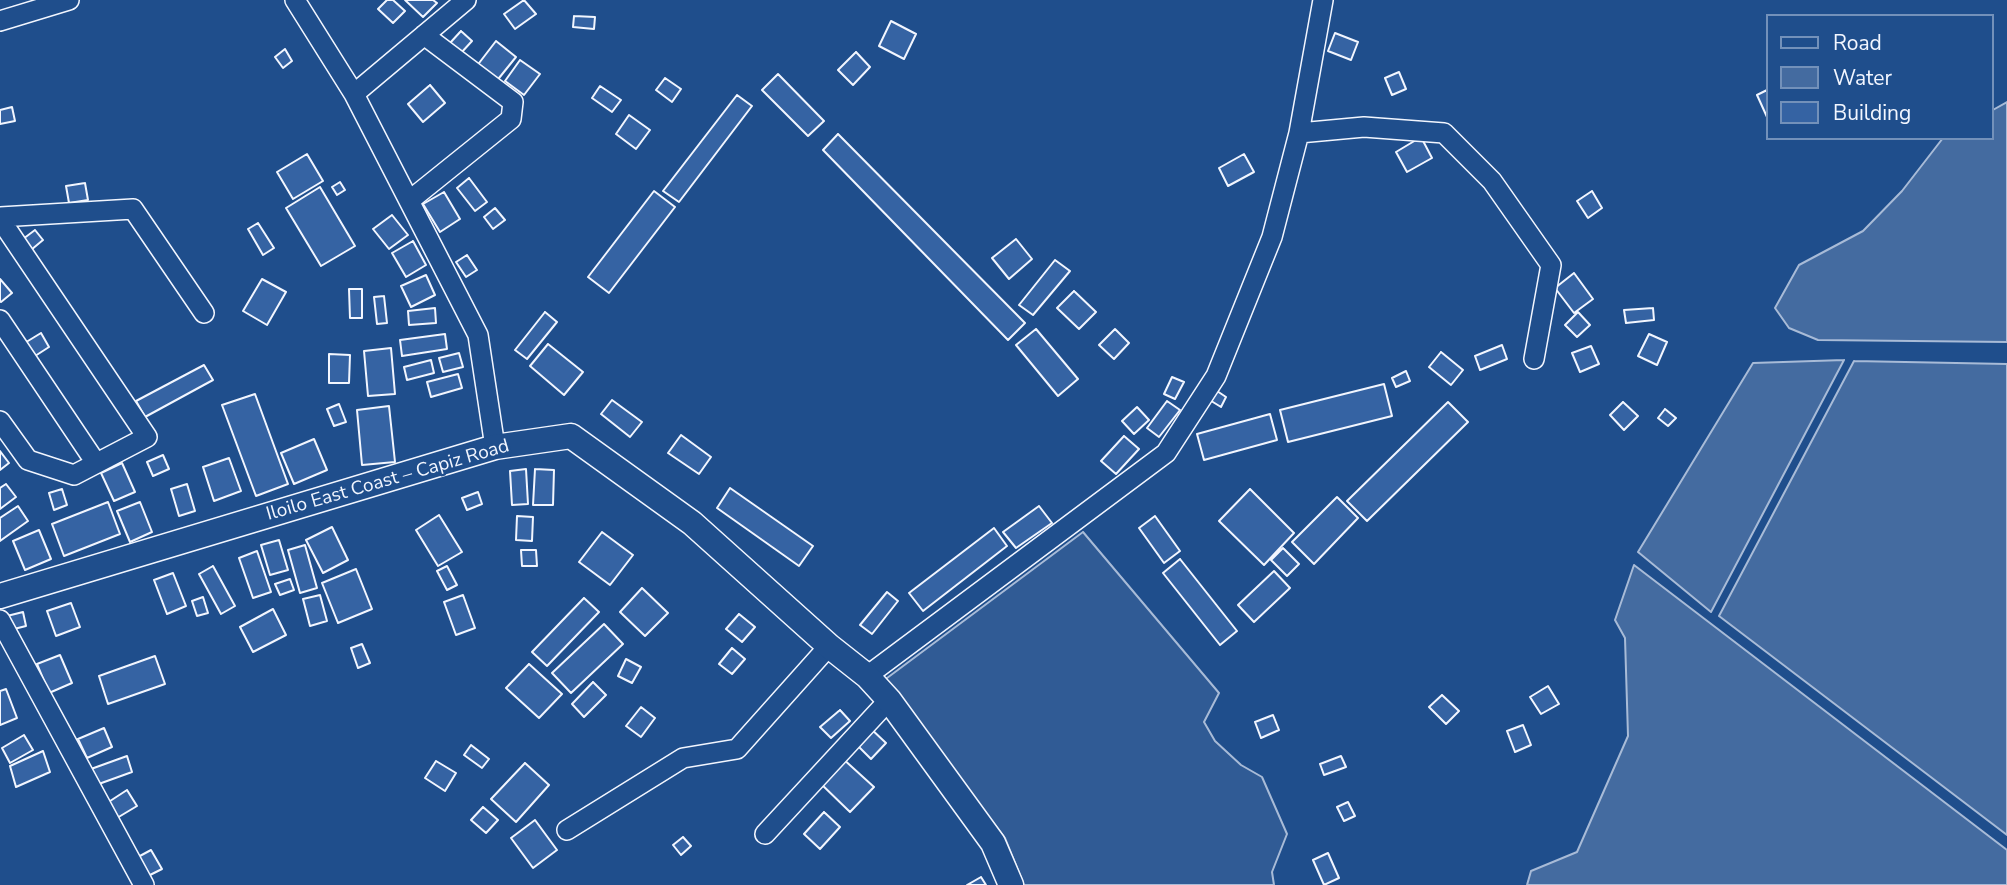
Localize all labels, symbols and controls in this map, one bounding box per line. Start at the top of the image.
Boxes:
legend [1766,14,1993,140]
text: Road [1833,29,1882,57]
text: Water [1833,64,1892,92]
text: Building [1833,99,1911,127]
street label: Iloilo East Coast – Capiz Road [264,435,512,527]

